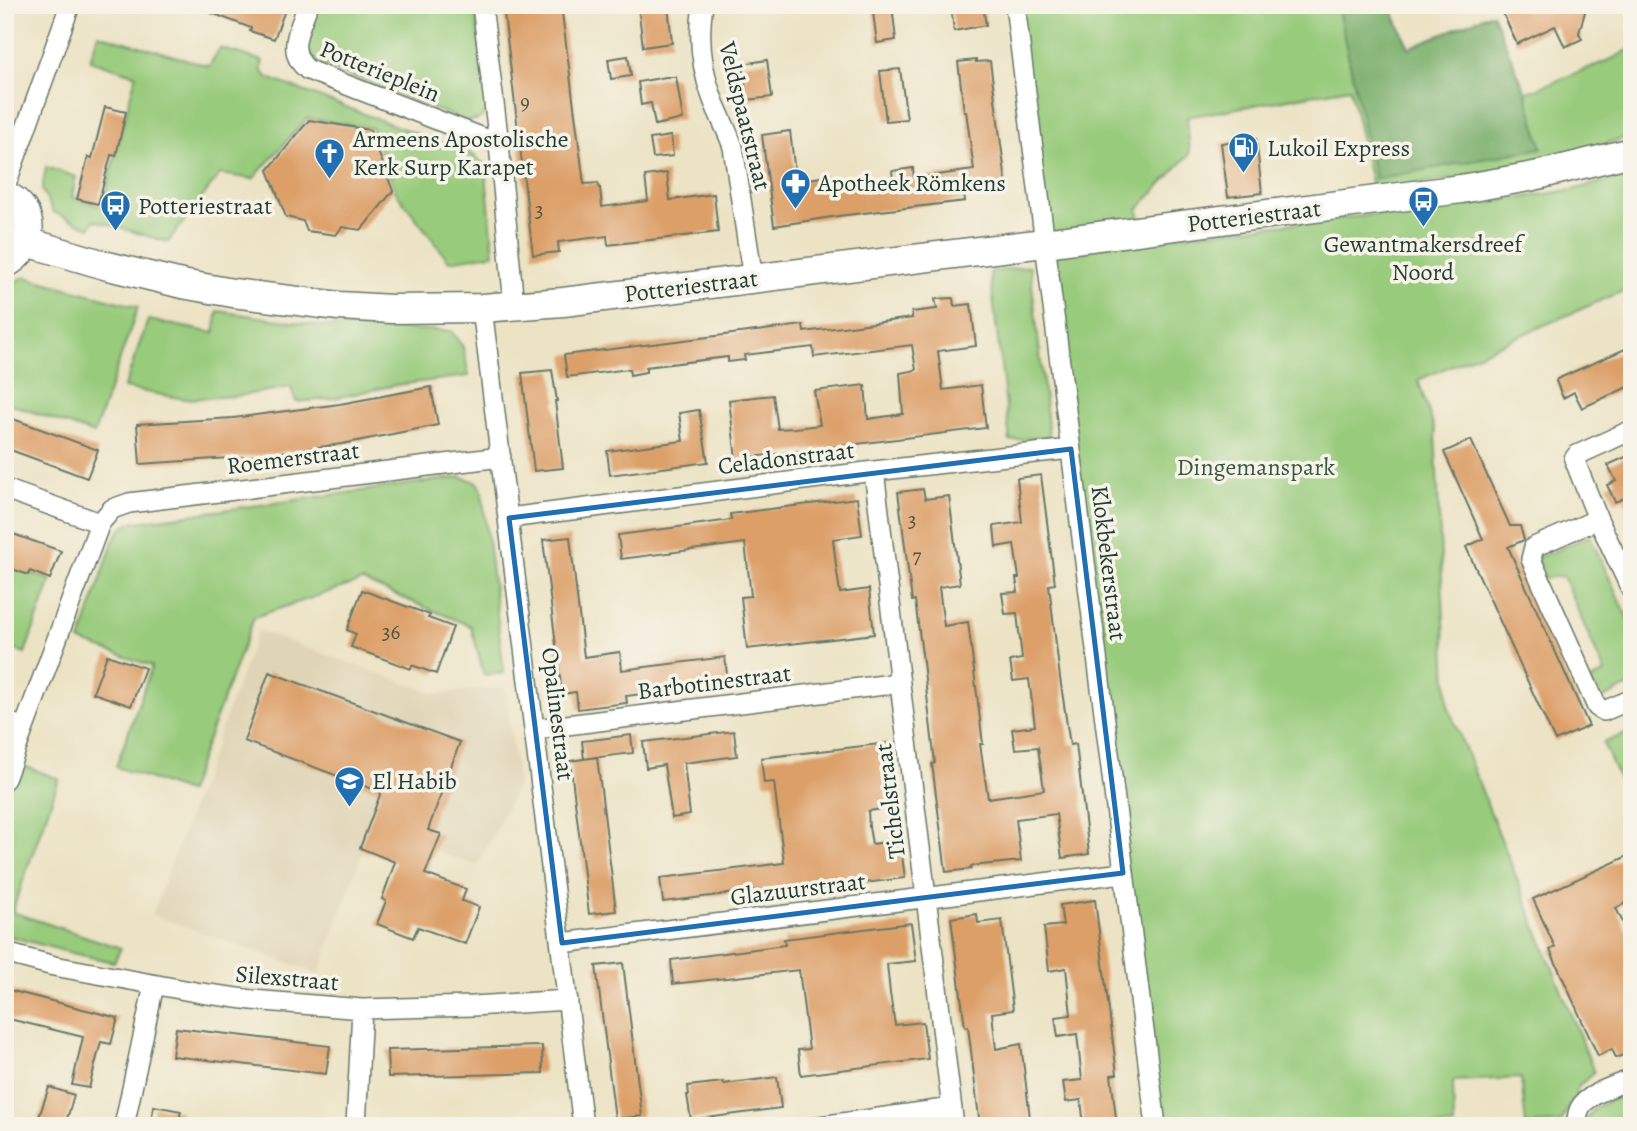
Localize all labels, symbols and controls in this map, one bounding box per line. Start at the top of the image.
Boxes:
street label: Potterieplein [315,32,445,110]
street label: Veldspaatstraat [711,38,779,194]
house number: 9 [520,88,530,116]
place label: Armeens Apostolische Kerk Surp Karapet [352,123,568,183]
fuel station icon: Lukoil Express [1227,131,1261,175]
place label: Lukoil Express [1267,132,1410,164]
church icon: Armeens Apostolische Kerk Surp Karapet [313,136,347,180]
pharmacy icon: Apotheek Römkens [778,166,812,210]
place label: Apotheek Römkens [817,167,1006,199]
bus stop icon: Gewantmakersdreef Noord [1406,185,1440,229]
bus stop icon: Potteriestraat [98,189,132,233]
place label: Potteriestraat [138,190,272,222]
street label: Potteriestraat [1185,192,1323,240]
house number: 3 [535,196,543,224]
place label: Gewantmakersdreef Noord [1324,228,1525,288]
street label: Potteriestraat [622,262,760,310]
street label: Roemerstraat [225,434,361,482]
street label: Celadonstraat [716,434,856,482]
park label: Dingemanspark [1177,451,1335,483]
street label: Klokbekerstraat [1084,484,1134,642]
house number: 3 [908,506,916,534]
house number: 7 [913,542,922,570]
house number: 36 [382,618,401,646]
street label: Opalinestraat [534,646,582,782]
street label: Barbotinestraat [635,657,793,707]
street label: Tichelstraat [867,742,913,860]
school or university icon: El Habib [332,764,366,808]
place label: El Habib [372,765,457,797]
street label: Glazuurstraat [729,865,867,913]
street label: Silexstraat [234,958,340,998]

